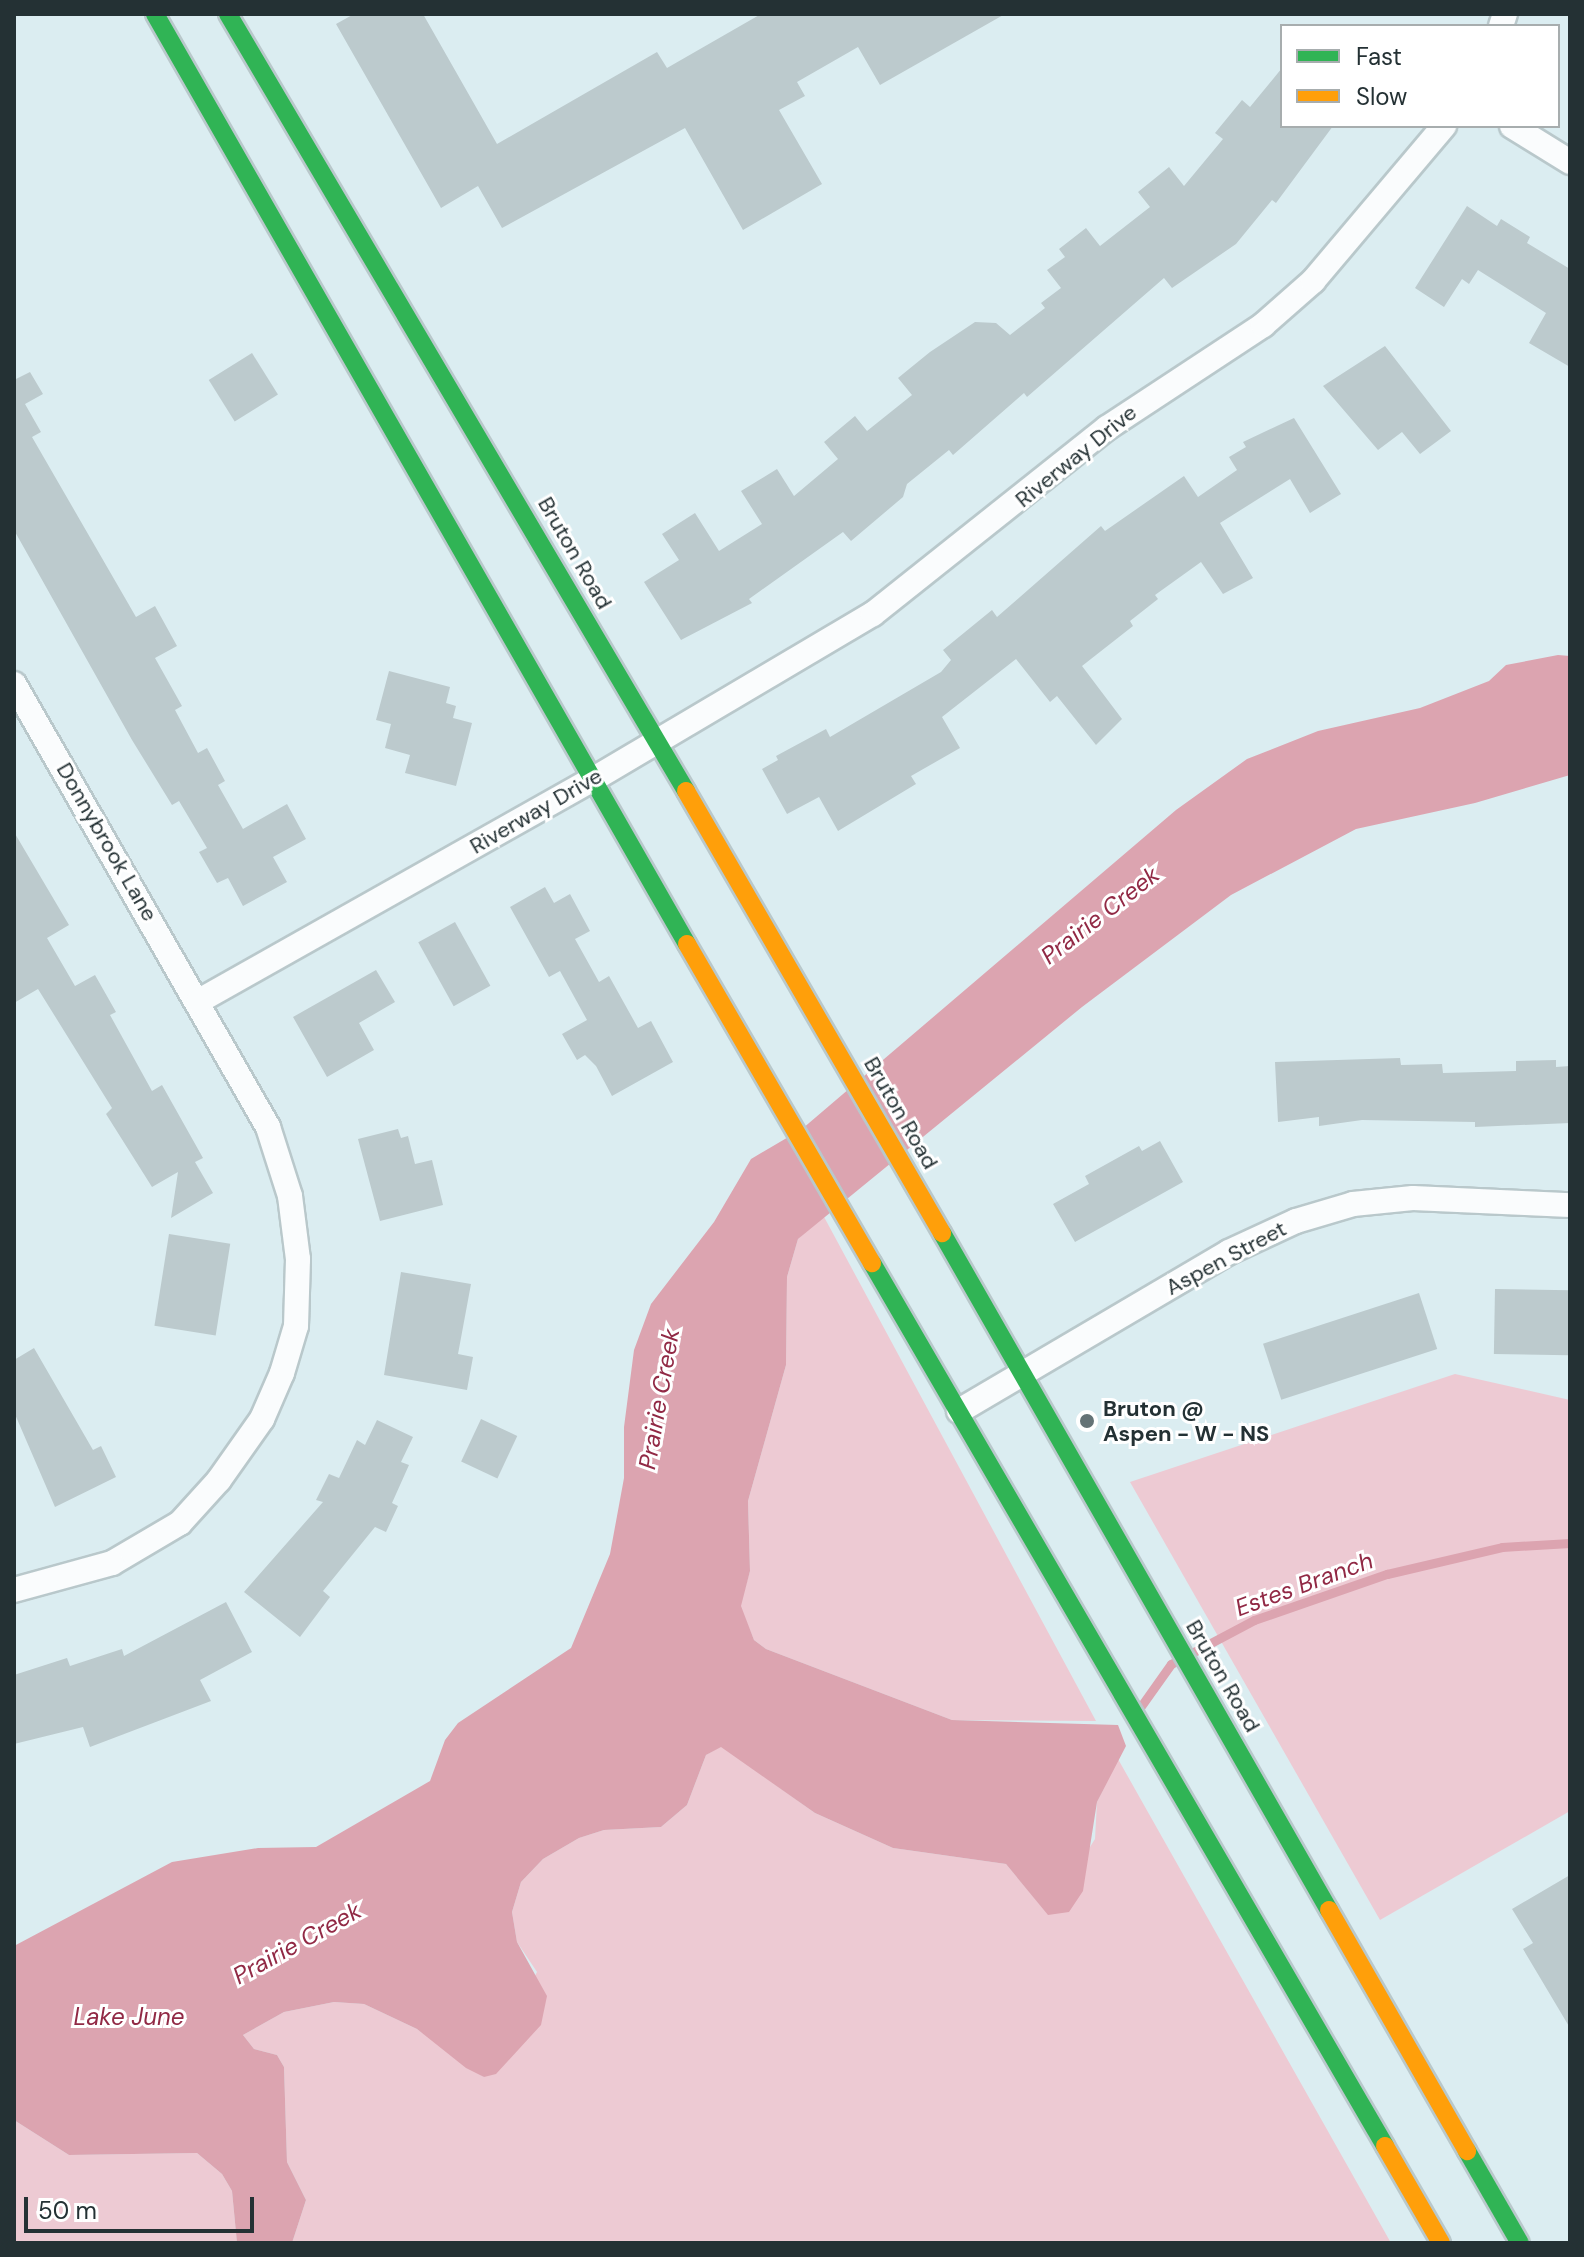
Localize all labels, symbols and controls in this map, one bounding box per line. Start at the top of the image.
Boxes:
legend [1280,24,1560,128]
text: Fast [1356,41,1402,72]
text: Slow [1356,81,1407,112]
street label: Riverway Drive [1010,399,1142,513]
street label: Bruton Road [532,492,618,614]
street label: Donnybrook Lane [51,758,163,926]
street label: Riverway Drive [465,763,607,859]
water label: Prairie Creek [1035,860,1165,970]
street label: Bruton Road [858,1052,944,1174]
street label: Aspen Street [1161,1215,1291,1301]
water label: Prairie Creek [632,1326,686,1472]
place label: Bruton @ Aspen - W - NS [1103,1395,1269,1446]
marker: Bruton @ Aspen - W - NS [1078,1412,1096,1430]
water label: Estes Branch [1231,1546,1377,1622]
street label: Bruton Road [1180,1615,1266,1737]
water label: Prairie Creek [228,1896,366,1990]
water label: Lake June [73,2003,185,2031]
scale bar [28,2181,258,2231]
text: 50 m [38,2195,97,2226]

